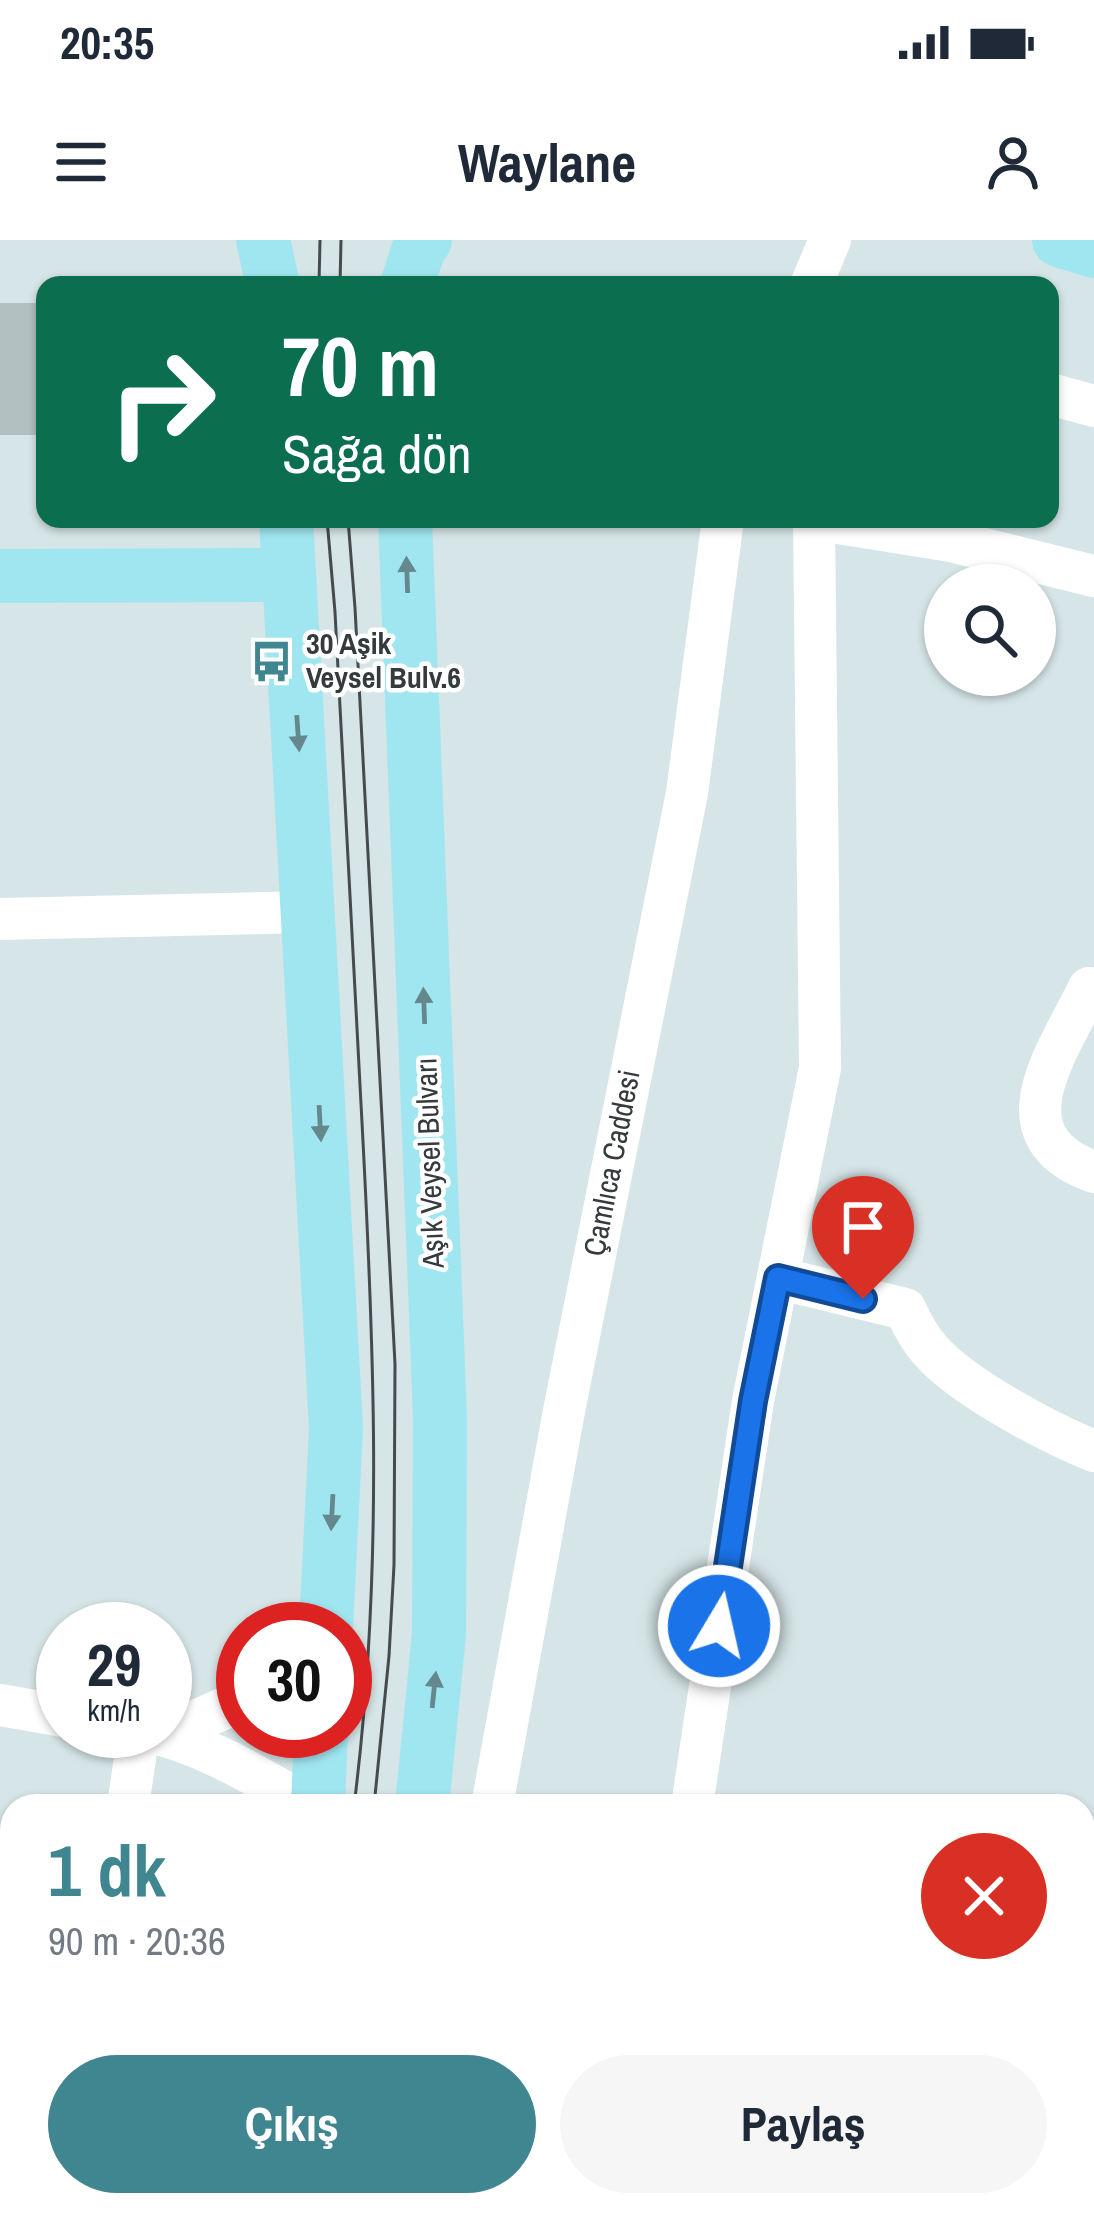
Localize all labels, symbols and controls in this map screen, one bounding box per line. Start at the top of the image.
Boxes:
text: 20:35 [60,12,154,73]
text: Waylane [458,126,636,199]
icon: menu [48,129,114,195]
icon: person [980,129,1046,195]
text: 70 m [282,309,439,422]
icon: right [84,324,240,480]
text: Sağa dön [282,417,472,490]
one-way arrow [398,555,417,593]
map controls [924,564,1056,696]
button: search [924,564,1056,696]
place label: 30 Aşik Veysel Bulv.6 [306,623,461,697]
bus stop icon: 30 Aşik Veysel Bulv.6 [249,638,295,684]
one-way arrow [288,715,307,752]
one-way arrow [414,986,433,1024]
street label: Aşık Veysel Bulvarı [405,1057,453,1270]
street label: Çamlıca Caddesi [573,1066,649,1259]
one-way arrow [311,1105,330,1143]
pin [812,1176,914,1299]
icon: arrive [830,1194,896,1260]
one-way arrow [322,1494,341,1532]
position arrow [656,1563,782,1689]
speed limit sign: 30 [216,1602,372,1758]
text: 29 [87,1624,141,1705]
one-way arrow [424,1670,443,1708]
text: km/h [87,1690,141,1730]
text: 1 dk [48,1821,166,1918]
button: close [921,1833,1047,1959]
text: 90 m · 20:36 [48,1915,226,1967]
button: Çıkış [48,2055,536,2193]
button: Paylaş [560,2055,1047,2193]

